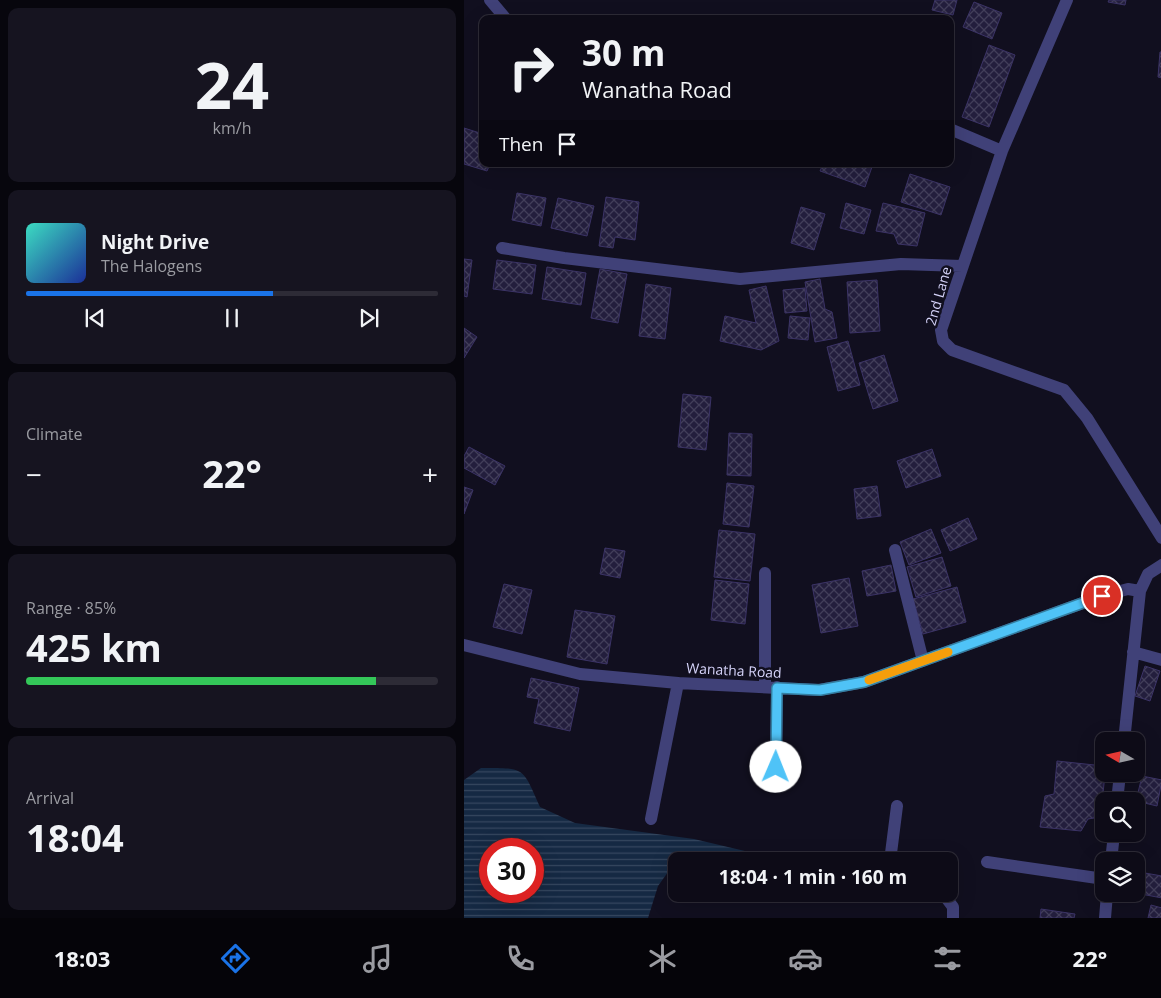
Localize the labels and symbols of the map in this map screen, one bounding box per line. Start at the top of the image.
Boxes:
street label: 2nd Lane [921,264,955,328]
pin [1081,575,1123,617]
street label: Wanatha Road [686,658,782,682]
north arrow [1095,732,1145,782]
position arrow [749,740,801,792]
speed limit sign: 30 [479,838,544,903]

